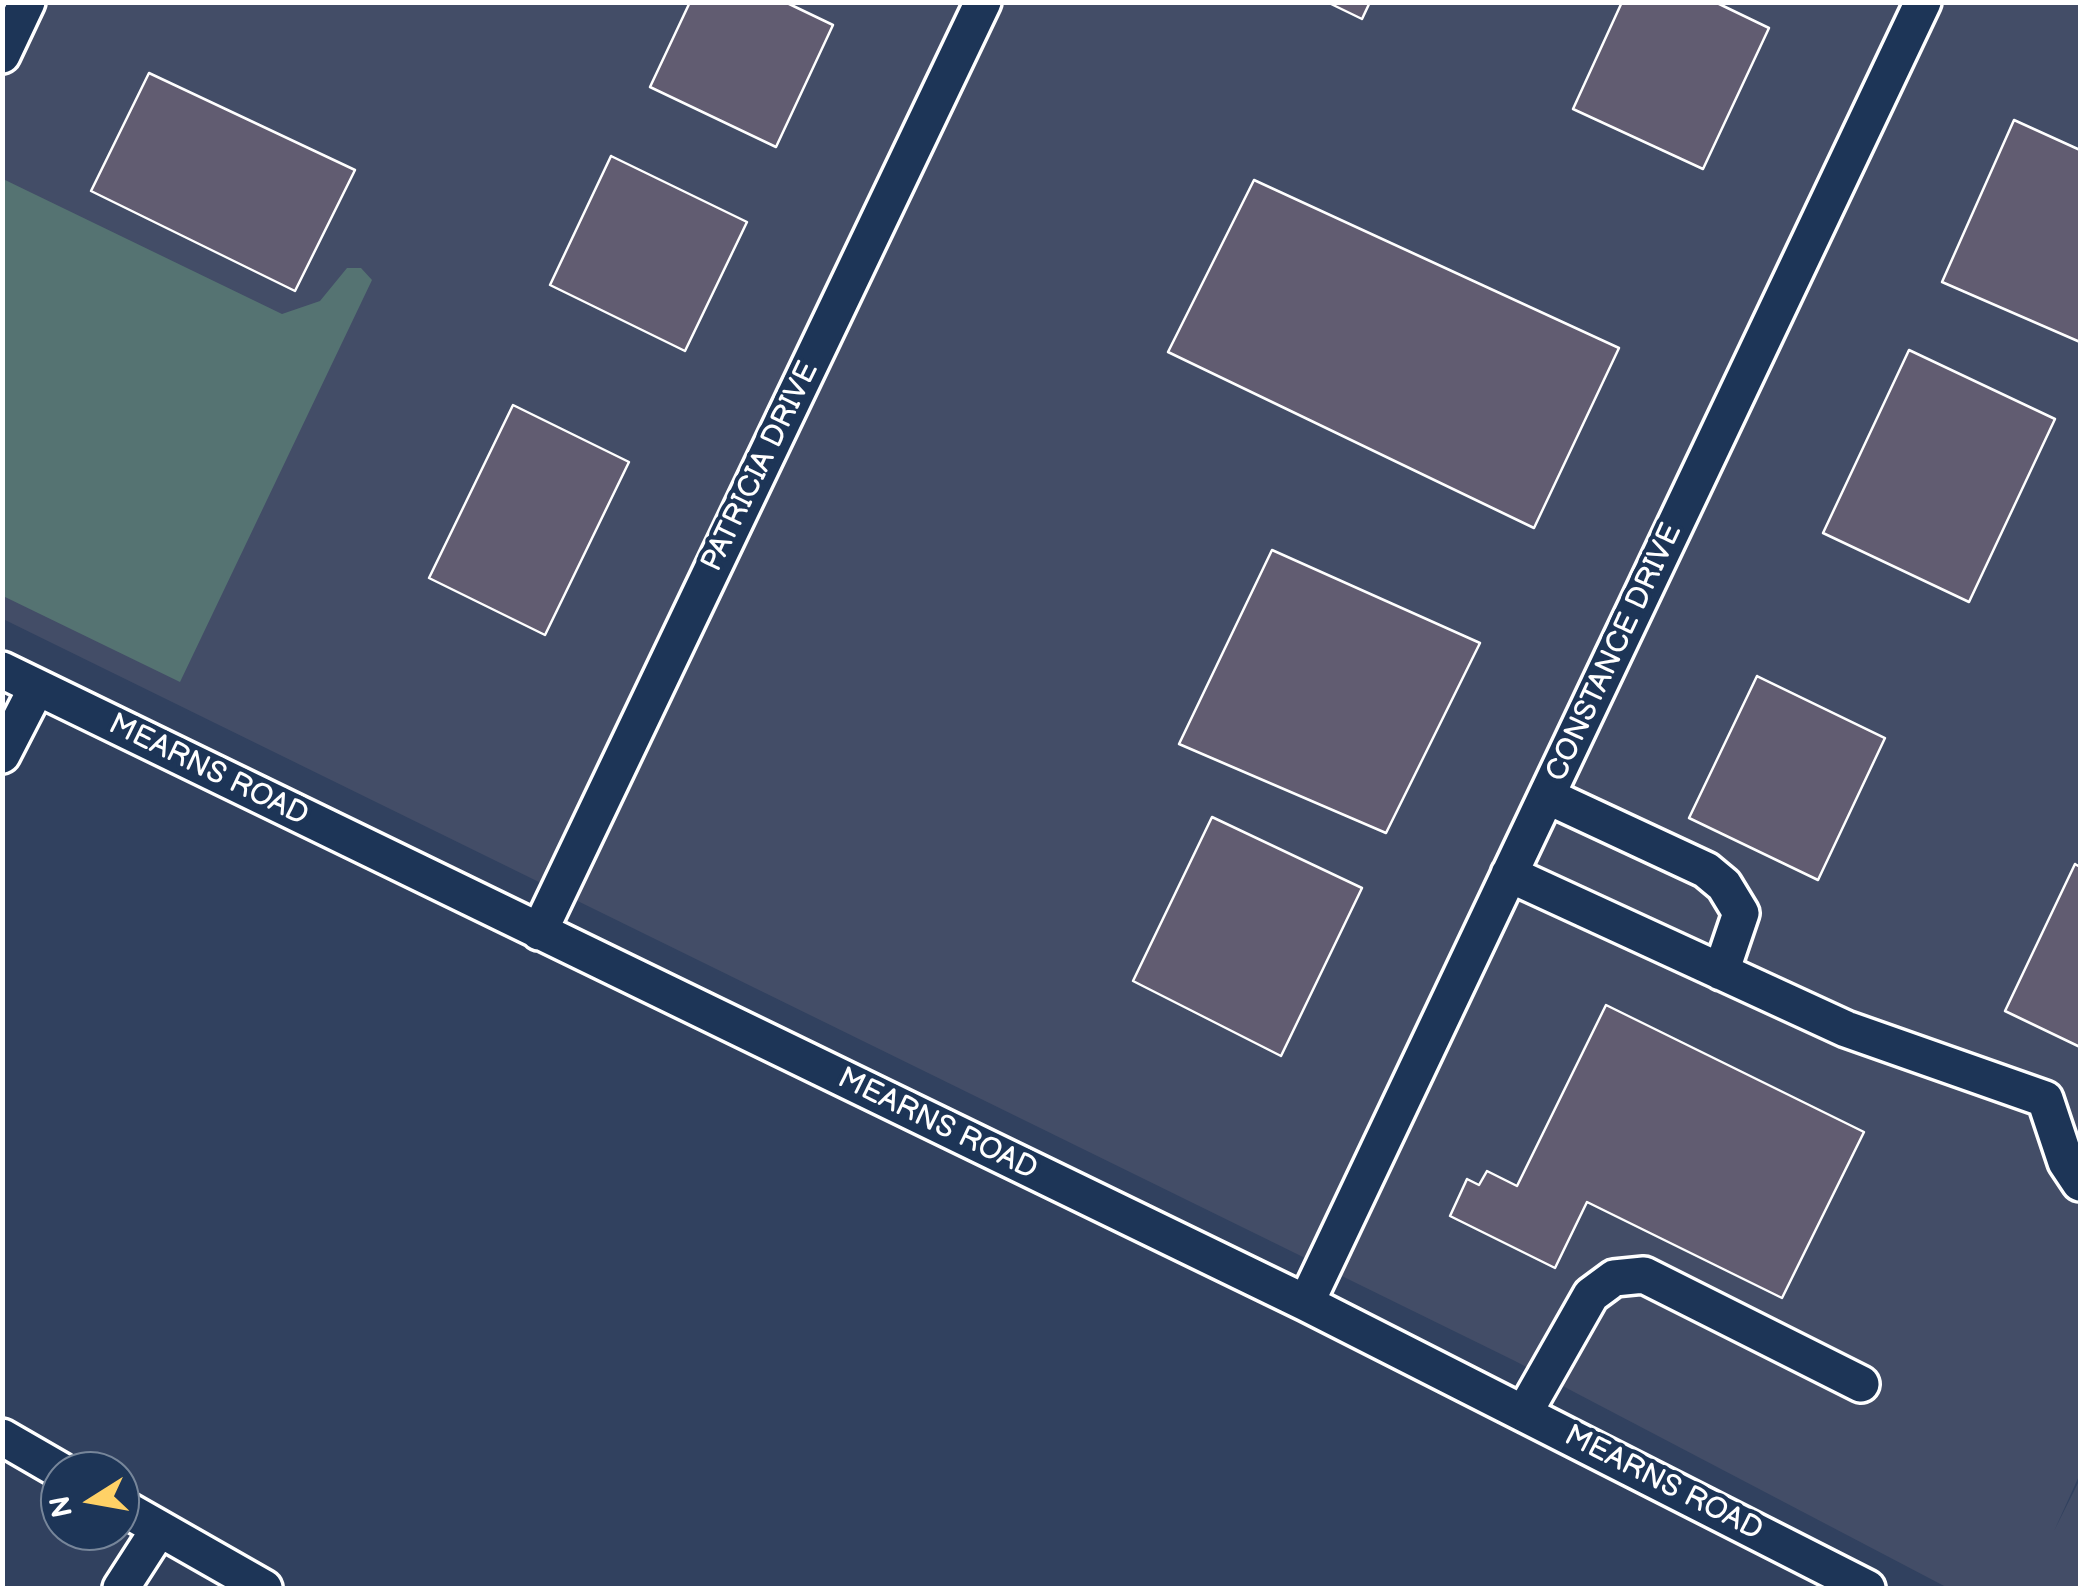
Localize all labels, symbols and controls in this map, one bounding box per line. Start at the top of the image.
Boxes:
street label: PATRICIA DRIVE [695,356,827,578]
street label: CONSTANCE DRIVE [1539,518,1691,788]
street label: MEARNS ROAD [102,707,314,835]
street label: MEARNS ROAD [831,1061,1043,1189]
street label: MEARNS ROAD [1558,1419,1768,1549]
north arrow [40,1451,140,1551]
text: N [44,1493,80,1520]

